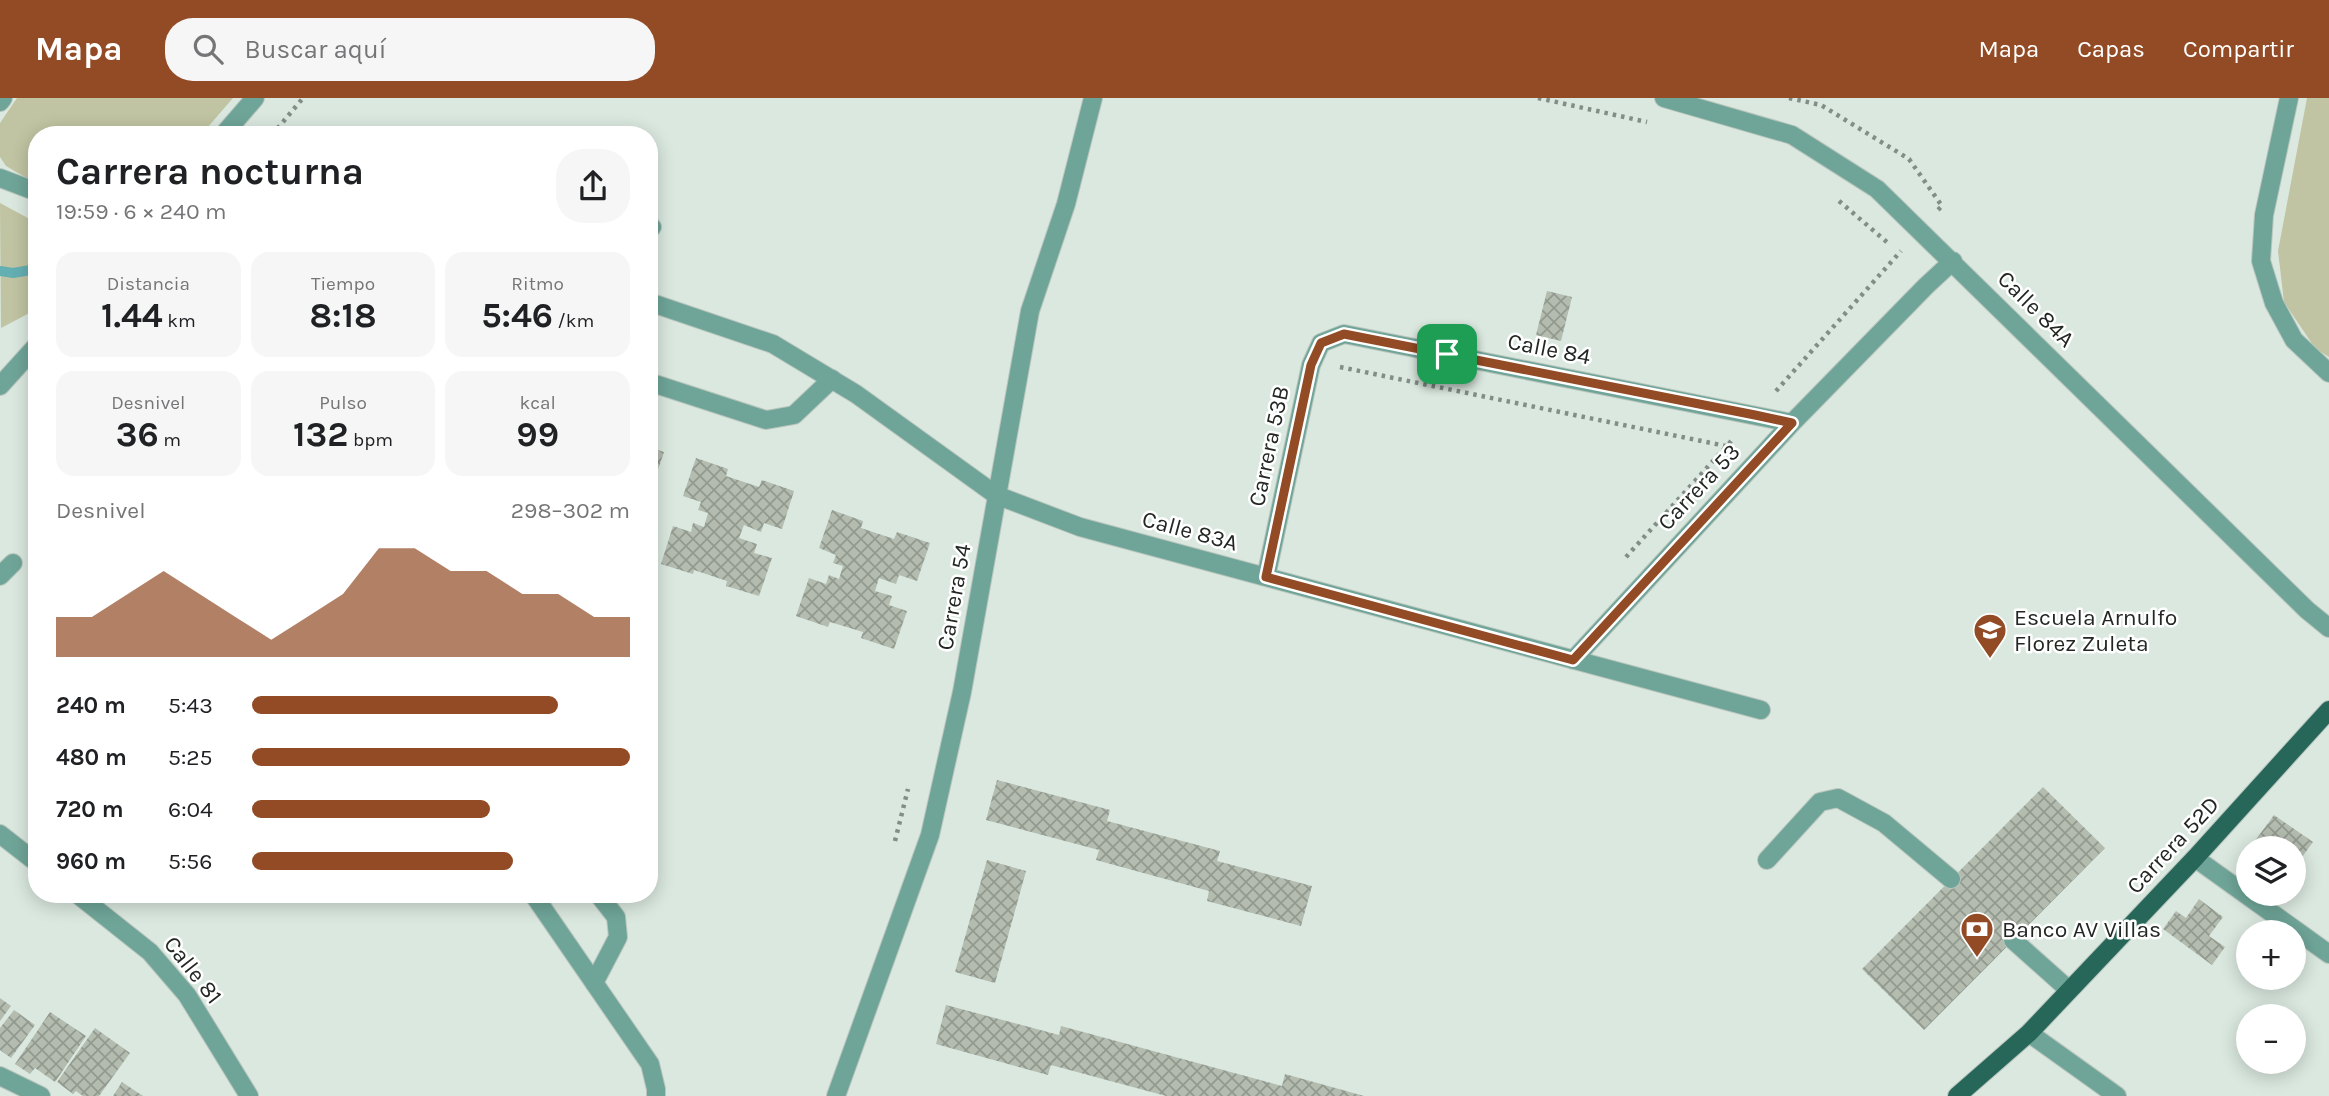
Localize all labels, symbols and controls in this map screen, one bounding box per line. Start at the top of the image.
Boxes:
search box [165,18,655,81]
text: Mapa [35,30,123,68]
icon: search [189,30,227,68]
text: Buscar aquí [245,34,386,65]
text: Mapa [1978,35,2039,63]
text: Capas [2077,35,2145,63]
text: Compartir [2183,35,2294,63]
text: Carrera nocturna [56,149,364,194]
button: share [556,149,630,223]
text: 19:59 · 6 × 240 m [56,198,227,225]
street label: Calle 84A [1992,265,2080,353]
text: Distancia [107,273,190,295]
text: Tiempo [311,273,375,295]
text: Ritmo [511,273,564,295]
text: 1.44 [101,295,163,336]
text: 8:18 [309,295,377,336]
text: 5:46 [481,295,553,336]
text: km [163,310,196,332]
text: /km [553,310,594,332]
pin [1417,324,1477,384]
street label: Calle 84 [1505,328,1593,370]
icon: arrive [1428,335,1466,373]
street label: Carrera 53B [1243,383,1295,509]
text: Desnivel [111,392,185,414]
text: Pulso [319,392,367,414]
text: kcal [520,392,556,414]
text: 36 [116,414,159,455]
text: 132 [293,414,348,455]
text: 99 [516,414,559,455]
text: m [159,429,181,451]
text: bpm [348,429,393,451]
street label: Carrera 53 [1652,438,1746,536]
text: Desnivel [56,497,146,524]
text: 298–302 m [511,497,630,524]
street label: Calle 83A [1139,505,1241,557]
street label: Carrera 54 [931,542,977,652]
place label: Escuela Arnulfo Florez Zuleta [2014,604,2177,657]
school or university icon: Escuela Arnulfo Florez Zuleta [1971,611,2009,660]
text: 240 m [56,692,126,719]
text: 5:43 [168,692,213,719]
text: 480 m [56,744,127,771]
text: 5:25 [168,744,213,771]
street label: Carrera 52D [2121,791,2225,899]
text: 720 m [56,796,124,823]
text: 6:04 [168,796,213,823]
map controls [2236,836,2306,1074]
button: layers [2236,836,2306,906]
text: 960 m [56,848,126,875]
text: 5:56 [168,848,212,875]
bank icon: Banco AV Villas [1958,910,1996,959]
place label: Banco AV Villas [2002,916,2161,943]
button: + [2236,920,2306,990]
street label: Calle 81 [158,931,228,1009]
button: − [2236,1004,2306,1074]

